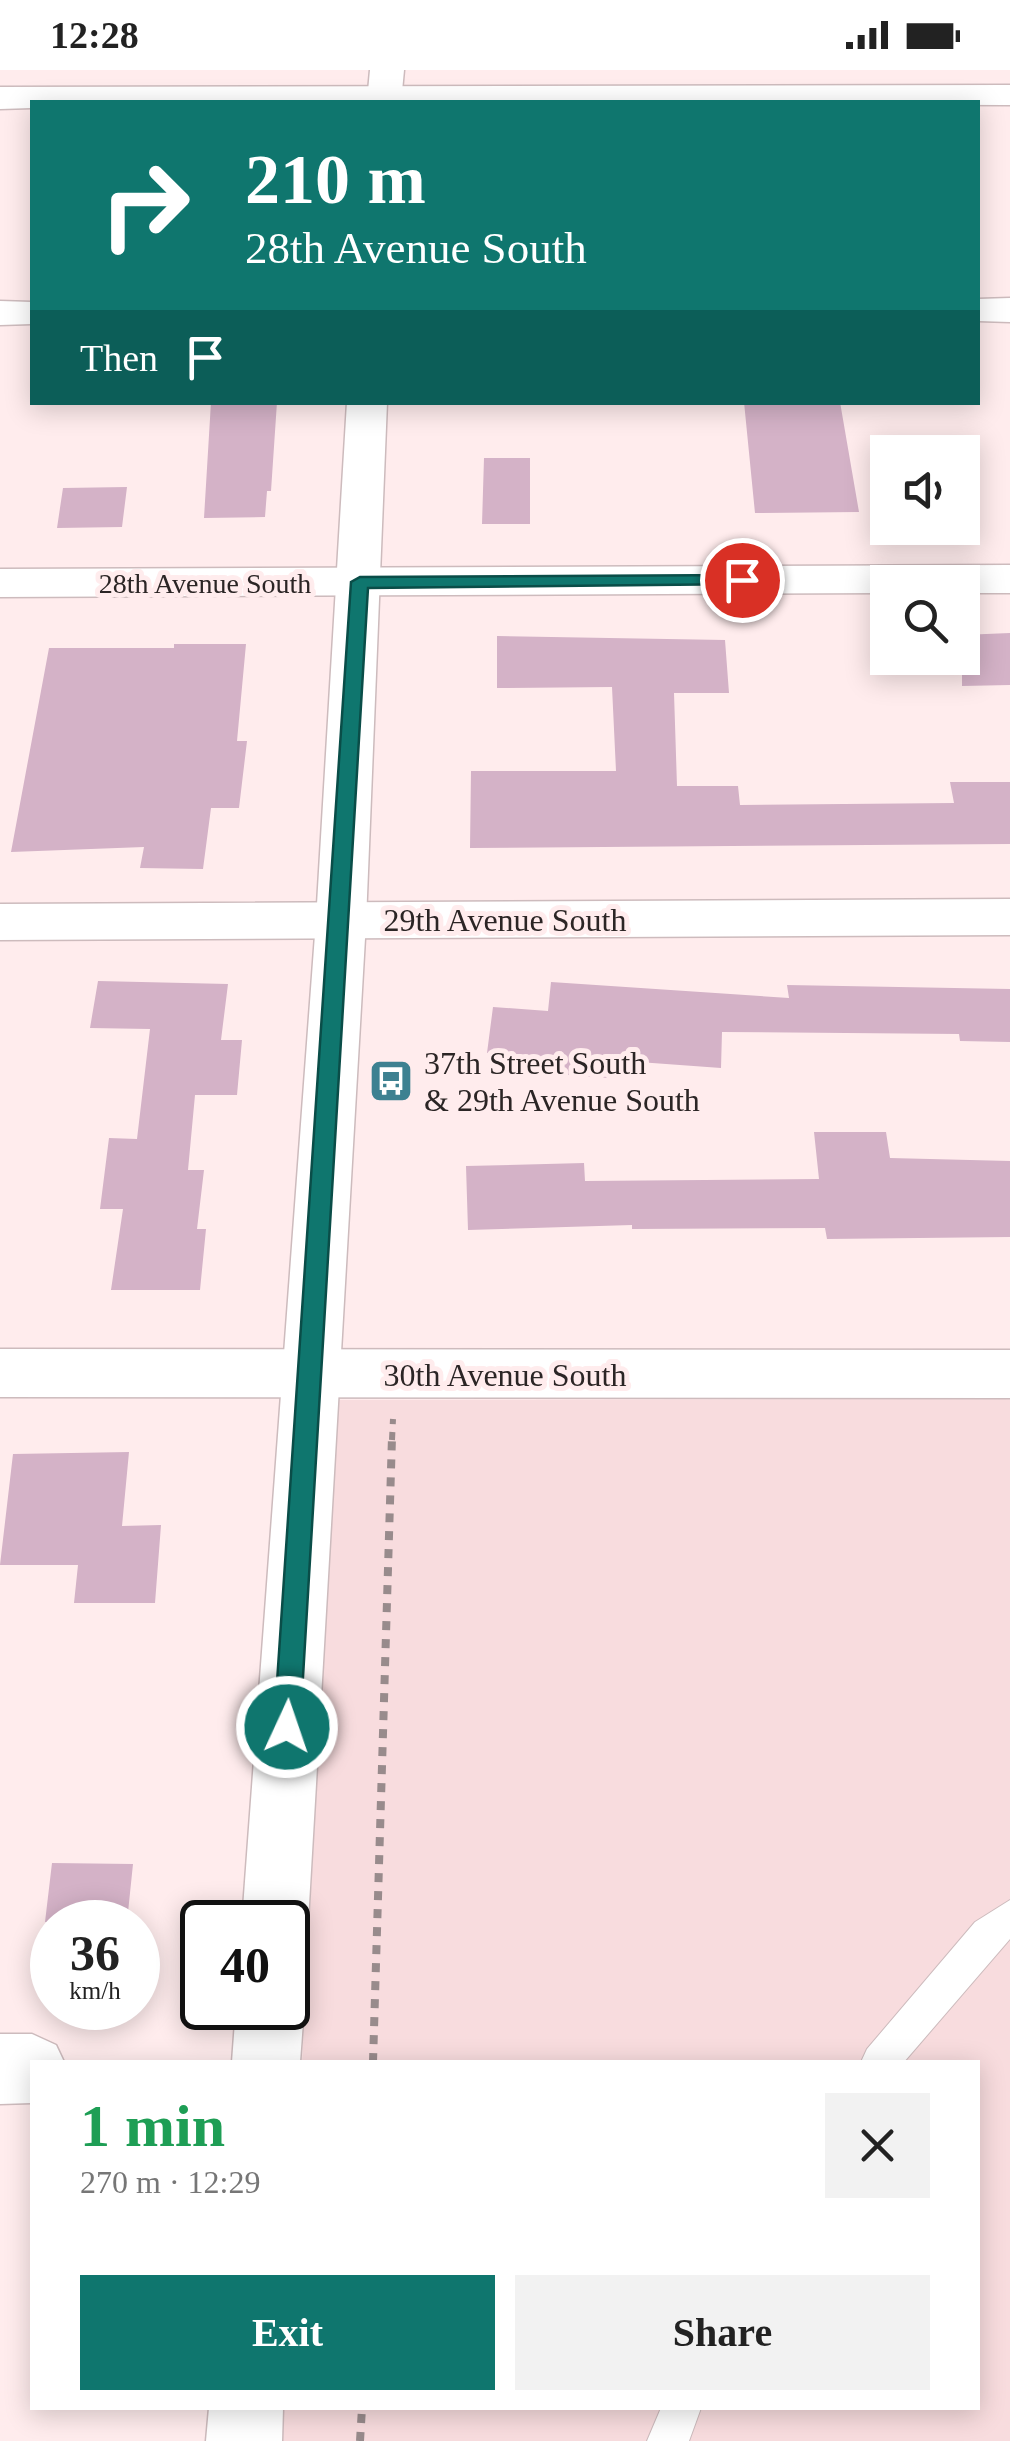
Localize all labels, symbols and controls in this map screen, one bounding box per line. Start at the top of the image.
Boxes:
text: 12:28 [50,14,139,56]
icon: right [80,140,210,270]
text: 210 m [245,141,426,218]
text: 28th Avenue South [245,223,587,273]
icon: arrive [178,330,233,385]
text: Then [80,337,158,379]
map controls [870,435,980,675]
button: sound [870,435,980,545]
pin [700,538,785,623]
icon: arrive [715,553,770,608]
button: search [870,565,980,675]
street label: 28th Avenue South [99,568,311,599]
street label: 29th Avenue South [384,902,626,938]
place label: 37th Street South & 29th Avenue South [424,1045,700,1118]
bus stop icon: 37th Street South & 29th Avenue South [368,1058,414,1104]
street label: 30th Avenue South [384,1357,626,1393]
position arrow [235,1675,339,1779]
speed limit sign: 40 [180,1900,310,2030]
text: 36 [70,1925,120,1981]
text: km/h [69,1977,121,2004]
text: 1 min [80,2093,225,2159]
button: close [825,2093,930,2198]
text: 270 m · 12:29 [80,2164,260,2200]
button: Exit [80,2275,495,2390]
button: Share [515,2275,930,2390]

